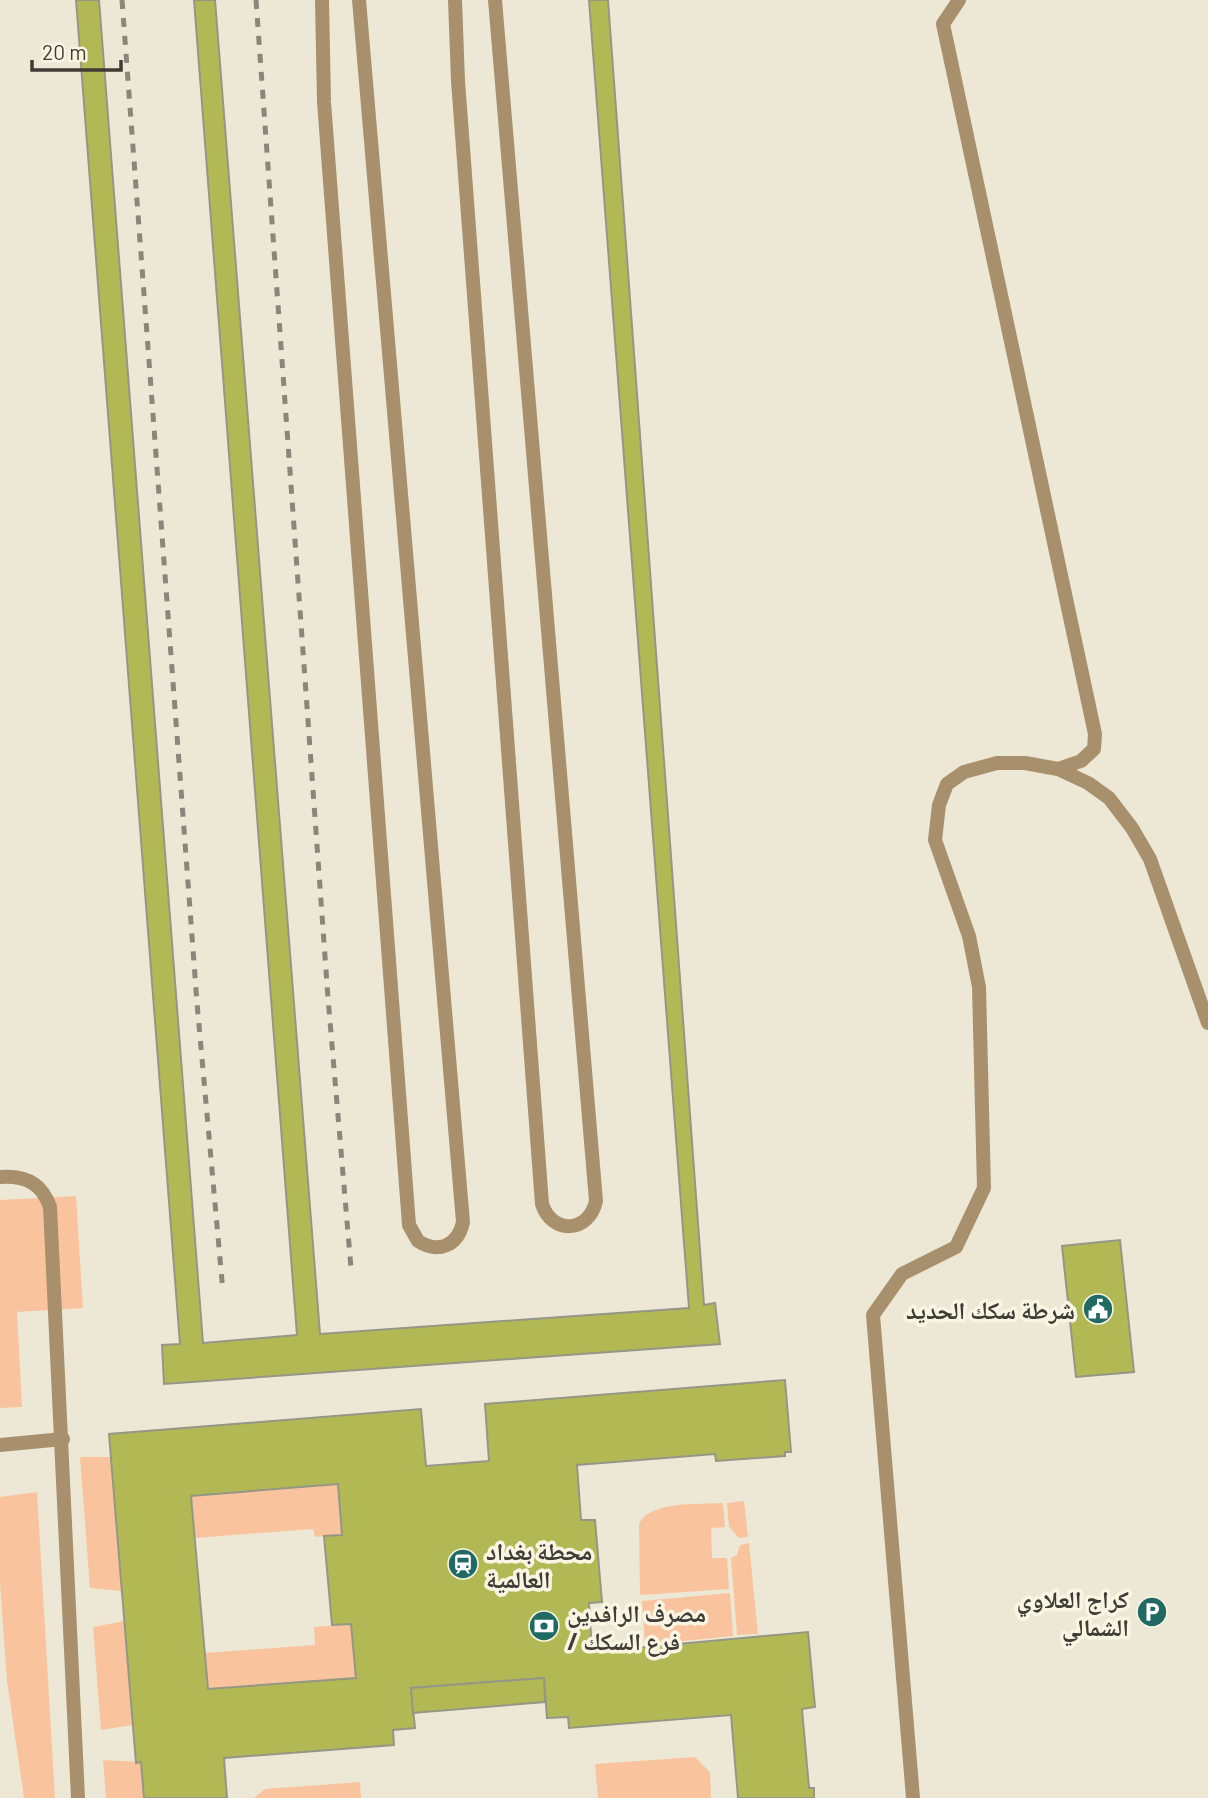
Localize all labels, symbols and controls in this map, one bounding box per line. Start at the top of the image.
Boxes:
scale bar [32,28,121,72]
text: 20 m [42,39,87,64]
public building icon: شرطة سكك الحديد [1081,1292,1115,1326]
place label: شرطة سكك الحديد [906,1295,1075,1324]
place label: محطة بغداد العالمية [486,1536,592,1593]
station icon: محطة بغداد العالمية [446,1547,480,1581]
place label: كراج العلاوي الشمالي [1016,1584,1129,1646]
parking icon: كراج العلاوي الشمالي [1135,1595,1169,1629]
place label: مصرف الرافدين / فرع السكك [567,1598,706,1657]
bank icon: مصرف الرافدين / فرع السكك [527,1609,561,1643]

